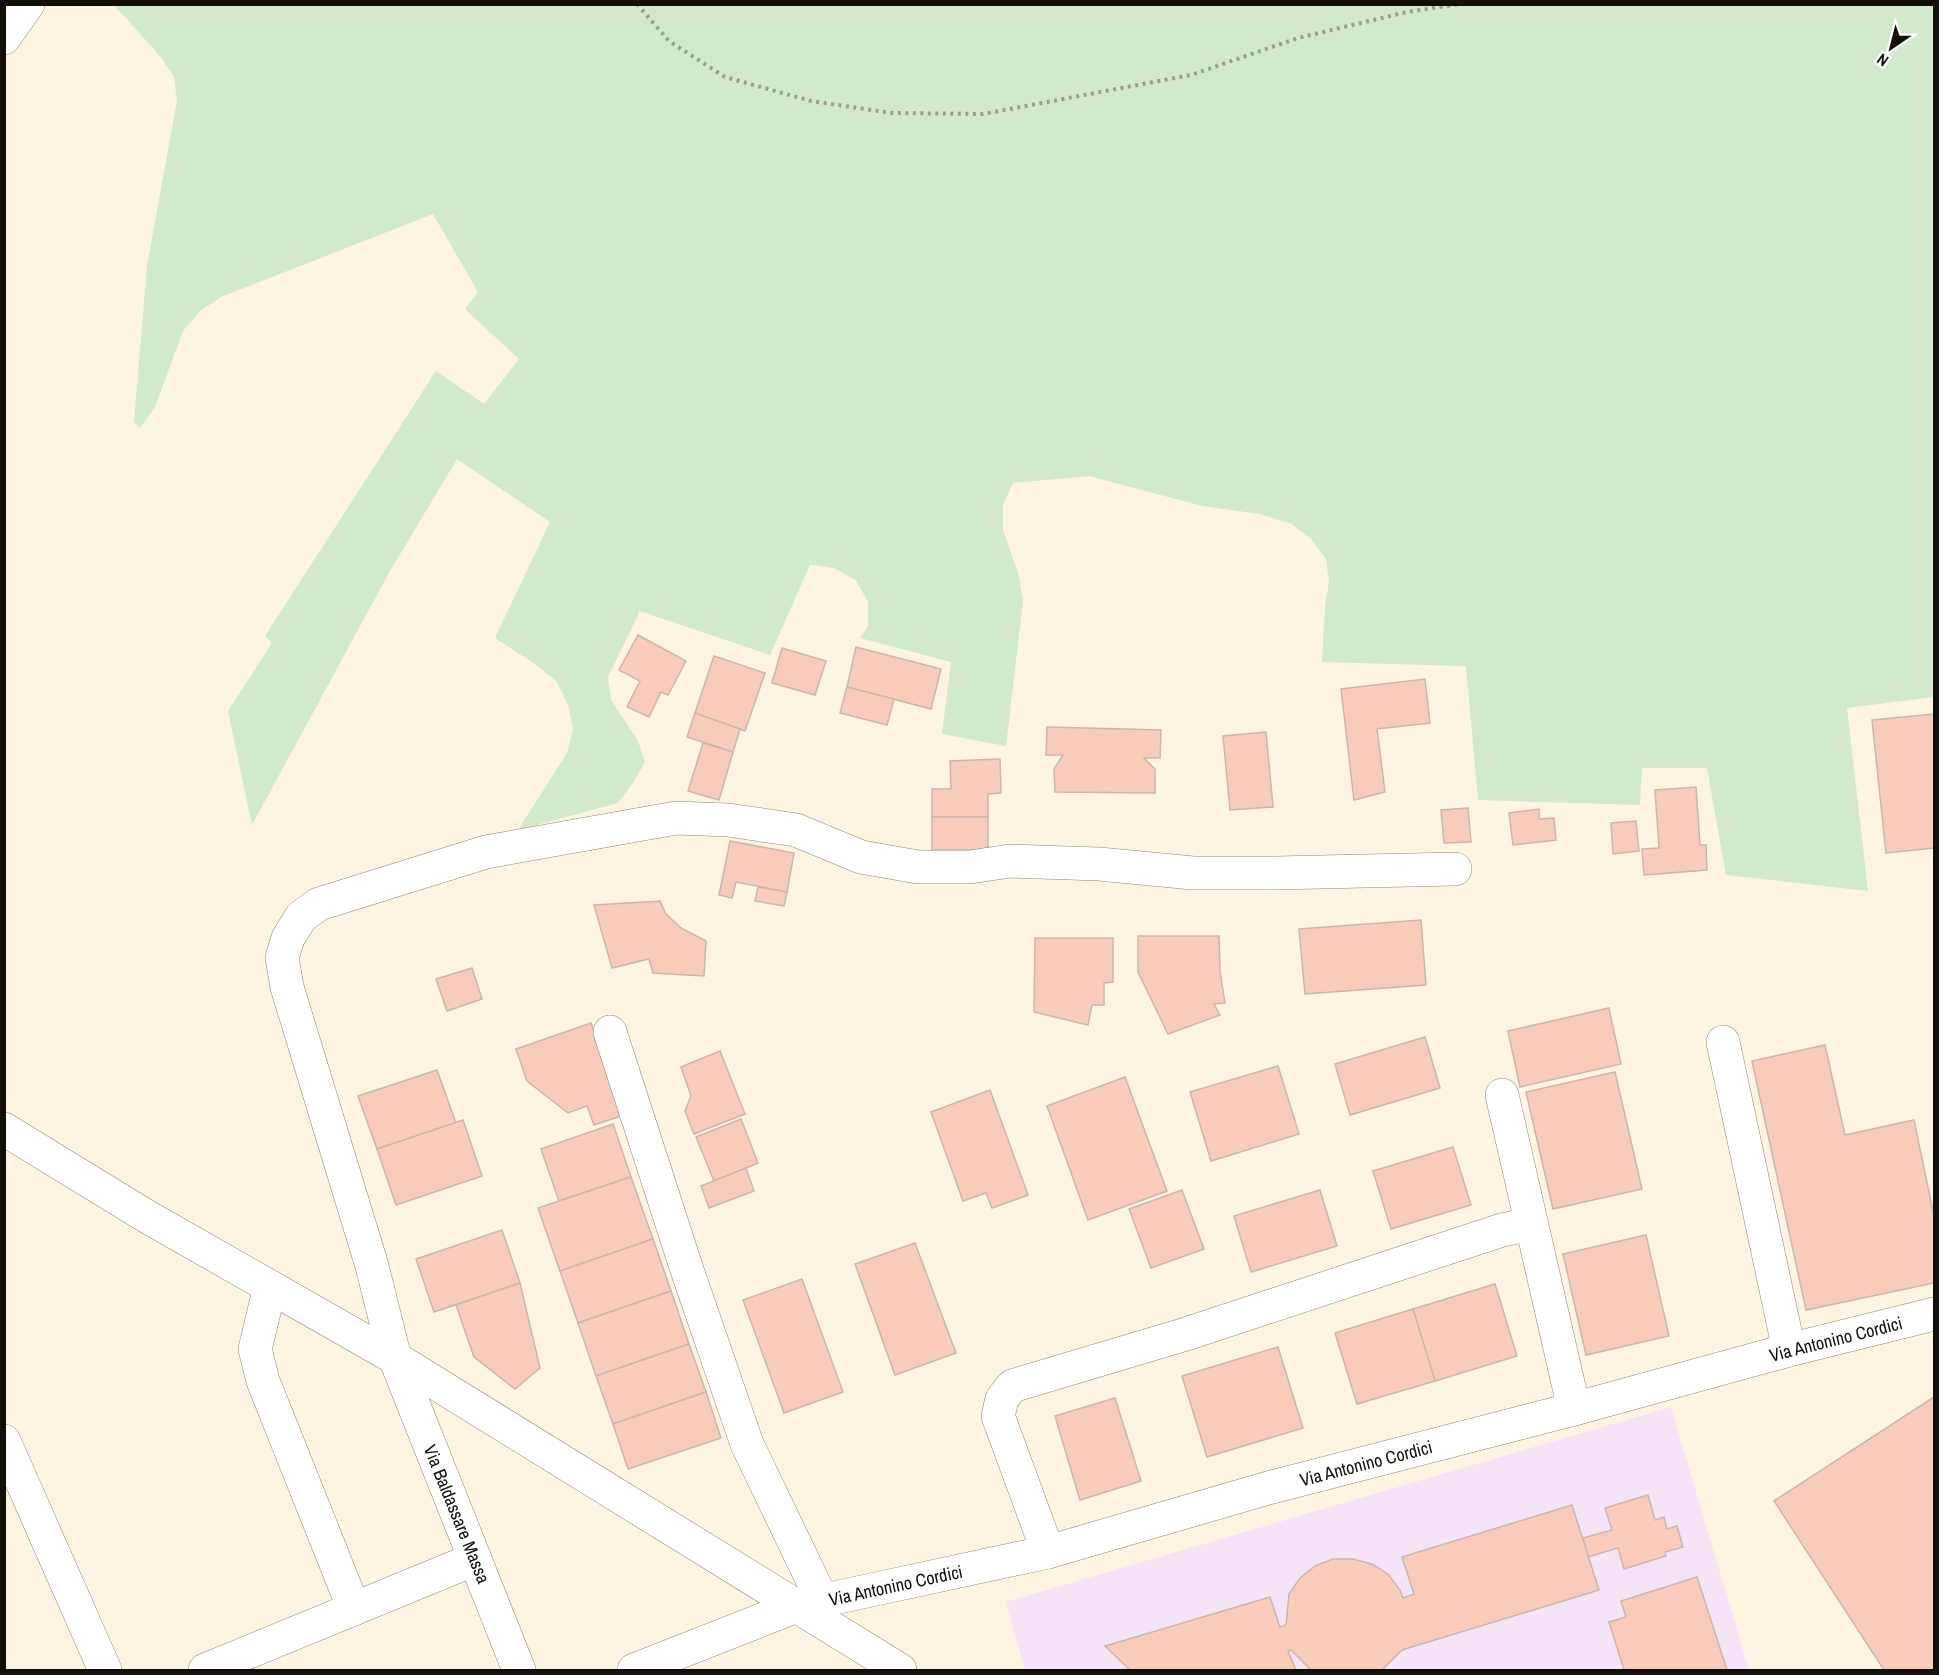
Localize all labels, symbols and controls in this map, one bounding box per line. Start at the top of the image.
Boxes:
north arrow [1861,18,1921,78]
text: N [1872,49,1893,72]
street label: Via Antonino Cordici [1766,1310,1905,1367]
street label: Via Antonino Cordici [1297,1434,1435,1492]
street label: Via Baldassare Massa [418,1441,496,1587]
street label: Via Antonino Cordici [826,1558,965,1611]

